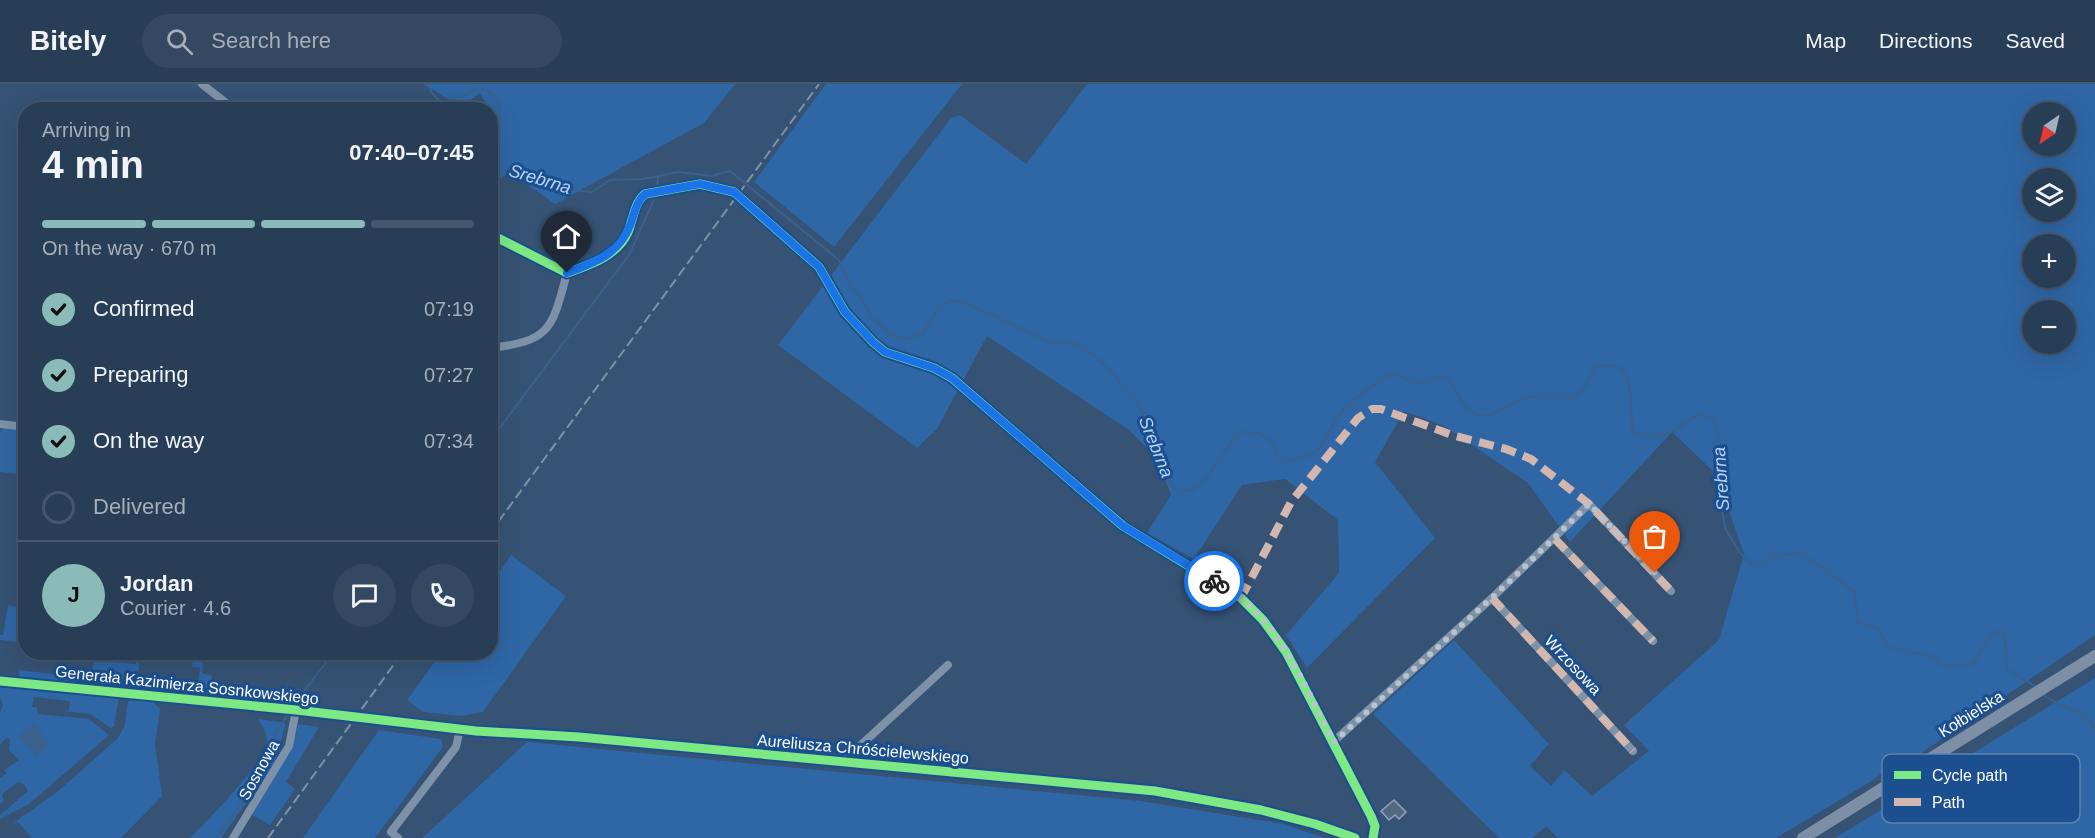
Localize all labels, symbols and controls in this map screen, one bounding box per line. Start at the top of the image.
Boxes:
search box [142,14,562,68]
text: Bitely [30,25,106,56]
icon: search [163,25,196,58]
text: Search here [211,28,331,53]
text: Map [1805,29,1846,52]
text: Directions [1879,29,1972,52]
text: Saved [2005,29,2065,52]
north arrow [2022,102,2076,156]
map controls [2022,102,2076,354]
text: Arriving in [42,119,131,141]
text: 07:40–07:45 [349,140,474,165]
text: 4 min [42,143,144,186]
water label: Srebrna [506,160,574,198]
button: layers [2022,168,2076,222]
pin [541,211,592,273]
icon: home [550,220,583,253]
button: + [2022,234,2076,288]
text: On the way · 670 m [42,237,217,259]
icon: check [42,293,75,326]
text: Confirmed [93,296,194,321]
text: 07:19 [424,298,474,320]
button: − [2022,300,2076,354]
icon: check [42,359,75,392]
text: Preparing [93,362,188,387]
text: 07:27 [424,364,474,386]
water label: Srebrna [1135,414,1177,480]
icon: check [42,425,75,458]
text: On the way [93,428,204,453]
text: 07:34 [424,430,474,452]
water label: Srebrna [1709,446,1733,512]
text: Delivered [93,494,186,519]
pin [1629,511,1680,573]
icon: bag [1638,520,1671,553]
courier [1184,551,1244,611]
button: chat [333,564,396,627]
button: phone [411,564,474,627]
icon: bike [1198,565,1231,598]
text: Jordan [120,571,193,596]
text: J [67,582,80,607]
text: Courier · 4.6 [120,597,231,619]
street label: Wrzosowa [1541,632,1605,698]
street label: Generała Kazimierza Sosnkowskiego [54,663,320,707]
street label: Kołbielska [1936,687,2007,741]
street label: Aureliusza Chróścielewskiego [756,731,970,767]
street label: Sosnowa [236,737,282,803]
legend [1882,754,2080,823]
text: Cycle path [1932,767,2008,784]
text: Path [1932,794,1965,811]

